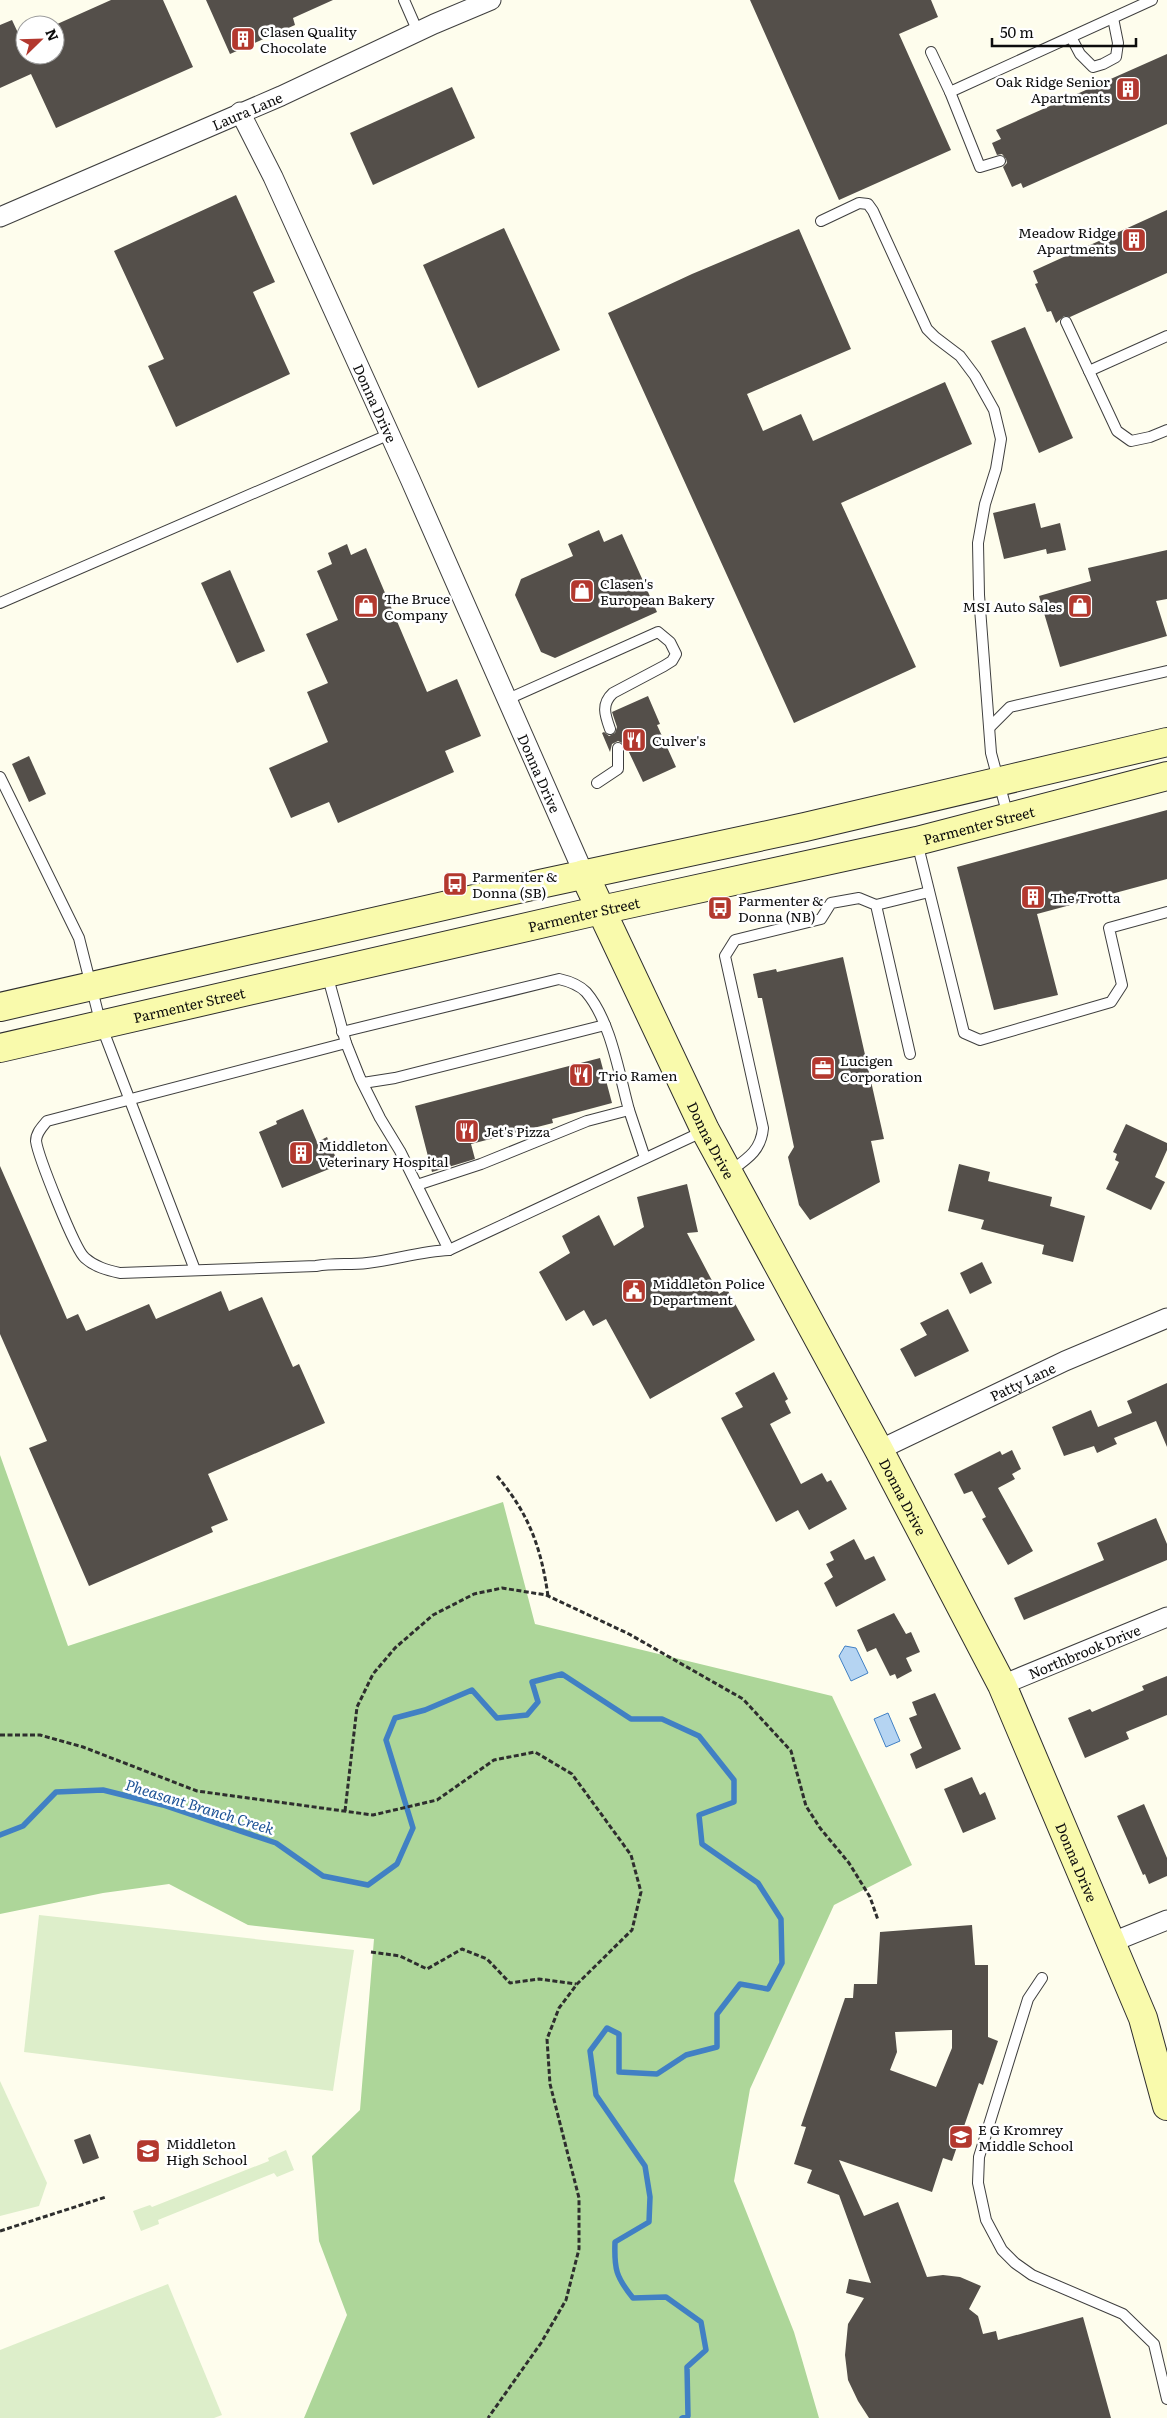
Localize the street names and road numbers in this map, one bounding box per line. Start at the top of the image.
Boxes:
street label: Laura Lane [209,87,285,135]
street label: Donna Drive [349,360,402,446]
street label: Donna Drive [513,731,566,816]
street label: Parmenter Street [921,801,1037,849]
street label: Parmenter Street [526,892,642,936]
street label: Parmenter Street [131,982,247,1027]
street label: Donna Drive [683,1098,740,1182]
street label: Patty Lane [986,1357,1059,1406]
street label: Donna Drive [875,1455,932,1539]
street label: Northbrook Drive [1025,1619,1143,1683]
street label: Donna Drive [1051,1819,1103,1905]

